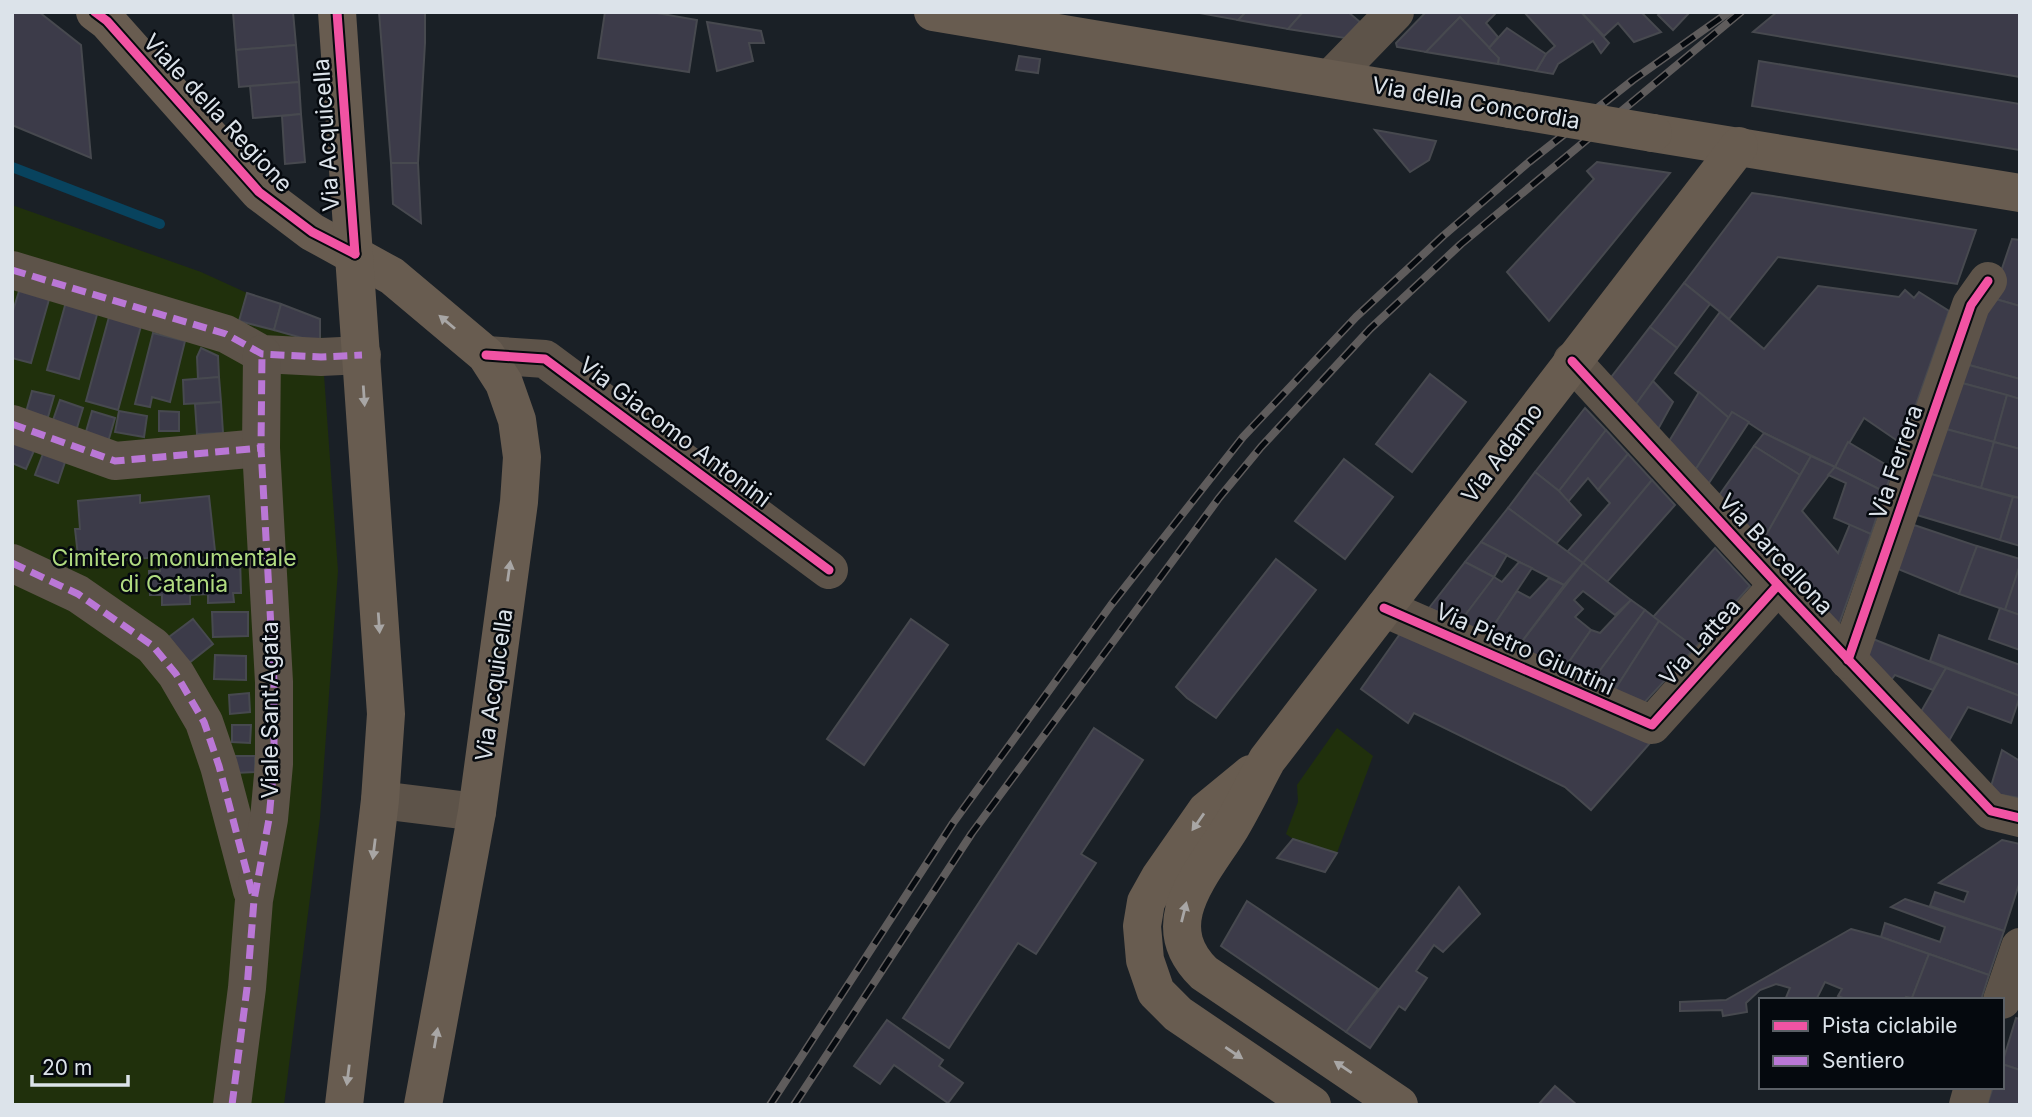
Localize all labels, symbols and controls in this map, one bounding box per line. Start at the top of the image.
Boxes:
street label: Viale della Regione [137,28,299,198]
street label: Via Acquicella [307,57,345,213]
street label: Via della Concordia [1370,71,1582,135]
one-way arrow [438,314,456,329]
street label: Via Giacomo Antonini [574,351,776,513]
one-way arrow [359,385,370,407]
street label: Via Adamo [1455,398,1549,508]
street label: Via Ferrera [1863,401,1929,523]
street label: Via Barcellona [1713,488,1839,620]
park label: Cimitero monumentale di Catania [51,544,297,598]
one-way arrow [504,560,515,582]
street label: Via Lattea [1654,593,1746,691]
street label: Via Pietro Giuntini [1431,597,1619,701]
street label: Via Acquicella [469,607,519,763]
one-way arrow [374,612,385,634]
street label: Viale Sant'Agata [256,621,284,799]
one-way arrow [1191,813,1205,831]
one-way arrow [368,839,379,861]
one-way arrow [1179,901,1190,923]
legend [1759,998,2004,1089]
text: Pista ciclabile [1822,1013,1958,1038]
one-way arrow [430,1027,441,1049]
scale bar [32,1044,128,1088]
one-way arrow [1225,1046,1243,1060]
text: Sentiero [1822,1048,1904,1073]
text: 20 m [42,1055,92,1080]
one-way arrow [1333,1060,1352,1073]
one-way arrow [342,1064,353,1086]

